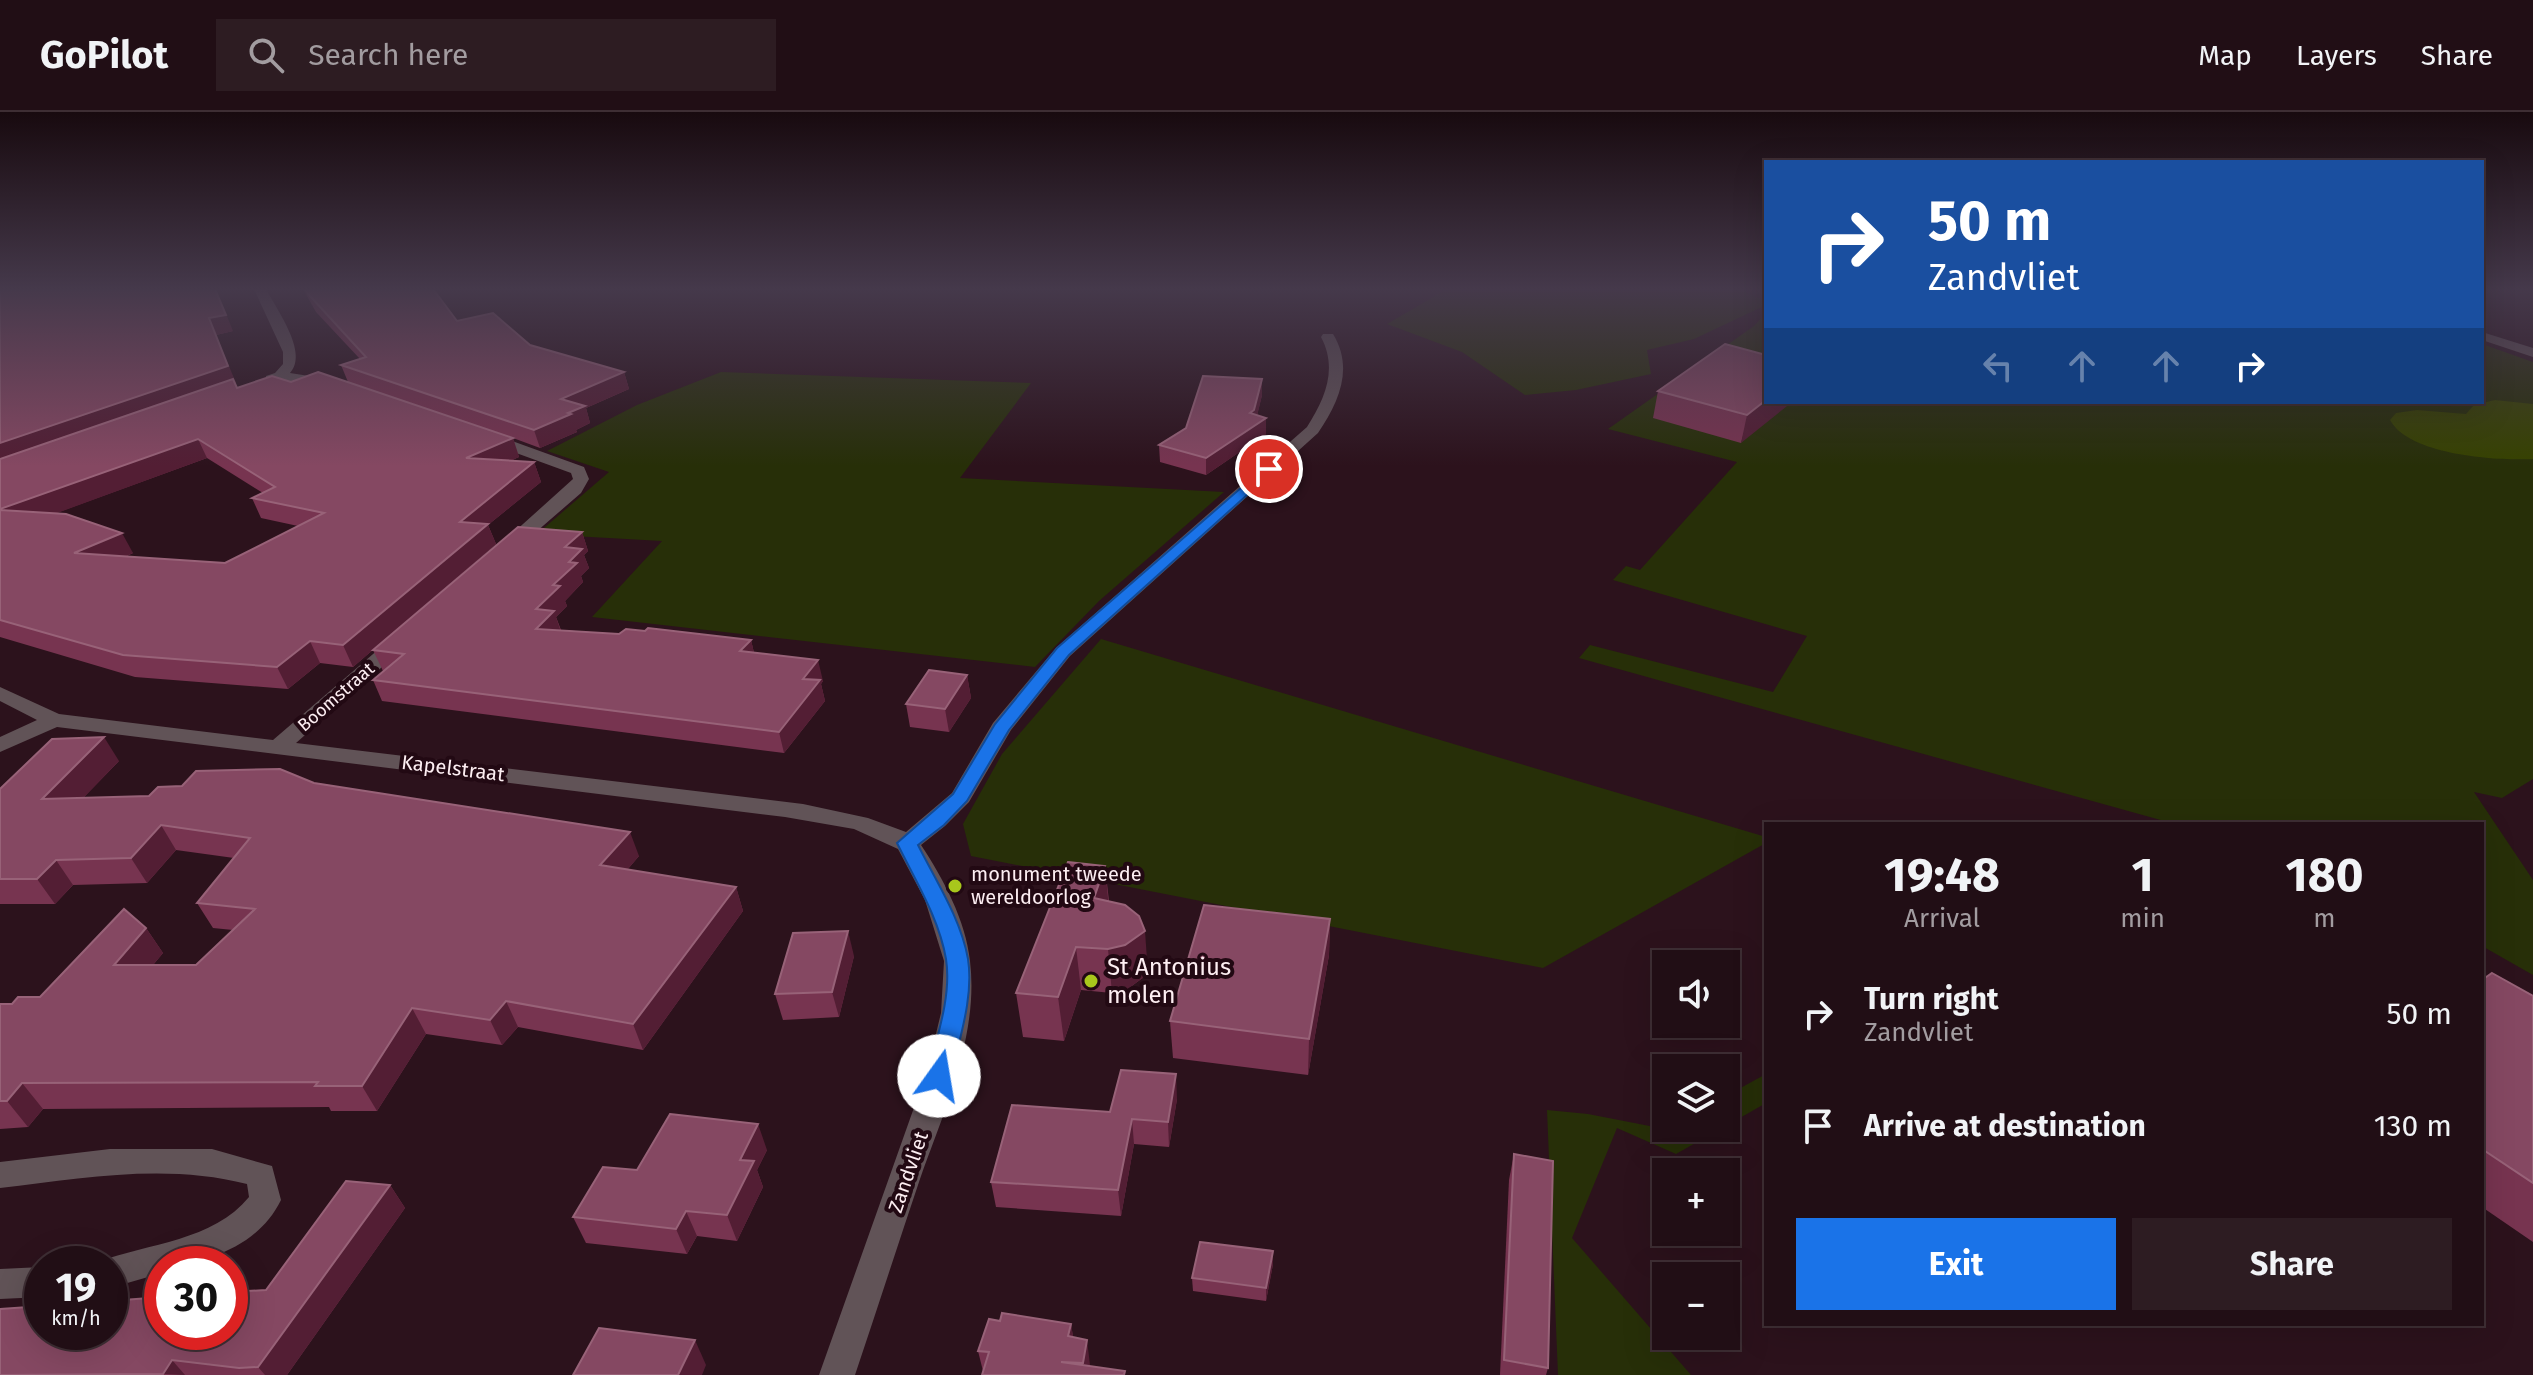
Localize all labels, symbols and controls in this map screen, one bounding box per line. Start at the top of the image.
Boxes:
search box [216,19,776,91]
text: GoPilot [40,32,168,78]
icon: search [244,33,288,77]
text: Search here [308,37,468,73]
text: Map [2198,39,2252,72]
text: Layers [2296,39,2377,72]
text: Share [2421,39,2493,72]
text: 50 m [1928,188,2051,255]
icon: right [1796,192,1900,296]
text: Zandvliet [1928,256,2080,300]
icon: left [1976,344,2020,388]
icon: ahead [2060,344,2104,388]
icon: ahead [2144,344,2188,388]
icon: right [2228,344,2272,388]
pin [1235,435,1303,503]
icon: arrive [1247,447,1291,491]
street label: Boomstraat [293,657,379,736]
street label: Kapelstraat [400,750,507,786]
text: 19:48 [1884,846,2000,904]
text: 1 [2131,846,2154,904]
text: 180 [2285,846,2364,904]
place label: monument tweede wereldoorlog [971,862,1142,909]
marker: monument tweede wereldoorlog [946,877,964,895]
text: Arrival [1904,903,1980,934]
text: min [2120,903,2165,934]
text: m [2313,903,2336,934]
map controls [1652,950,1740,1350]
button: sound [1652,950,1740,1038]
place label: St Antonius molen [1107,953,1231,1009]
marker: St Antonius molen [1082,972,1100,990]
text: Turn right [1864,981,1999,1017]
icon: right [1796,992,1840,1036]
text: 50 m [2387,996,2452,1032]
text: Zandvliet [1864,1017,1973,1048]
position arrow [897,1034,981,1118]
button: layers [1652,1054,1740,1142]
icon: arrive [1796,1104,1840,1148]
text: Arrive at destination [1864,1108,2146,1144]
text: 130 m [2374,1108,2452,1144]
street label: Zandvliet [883,1128,933,1216]
button: + [1652,1158,1740,1246]
button: Exit [1796,1218,2116,1310]
button: Share [2132,1218,2452,1310]
speed limit sign: 30 [144,1246,248,1350]
button: − [1652,1262,1740,1350]
text: 19 [56,1264,96,1312]
text: km/h [51,1306,101,1330]

